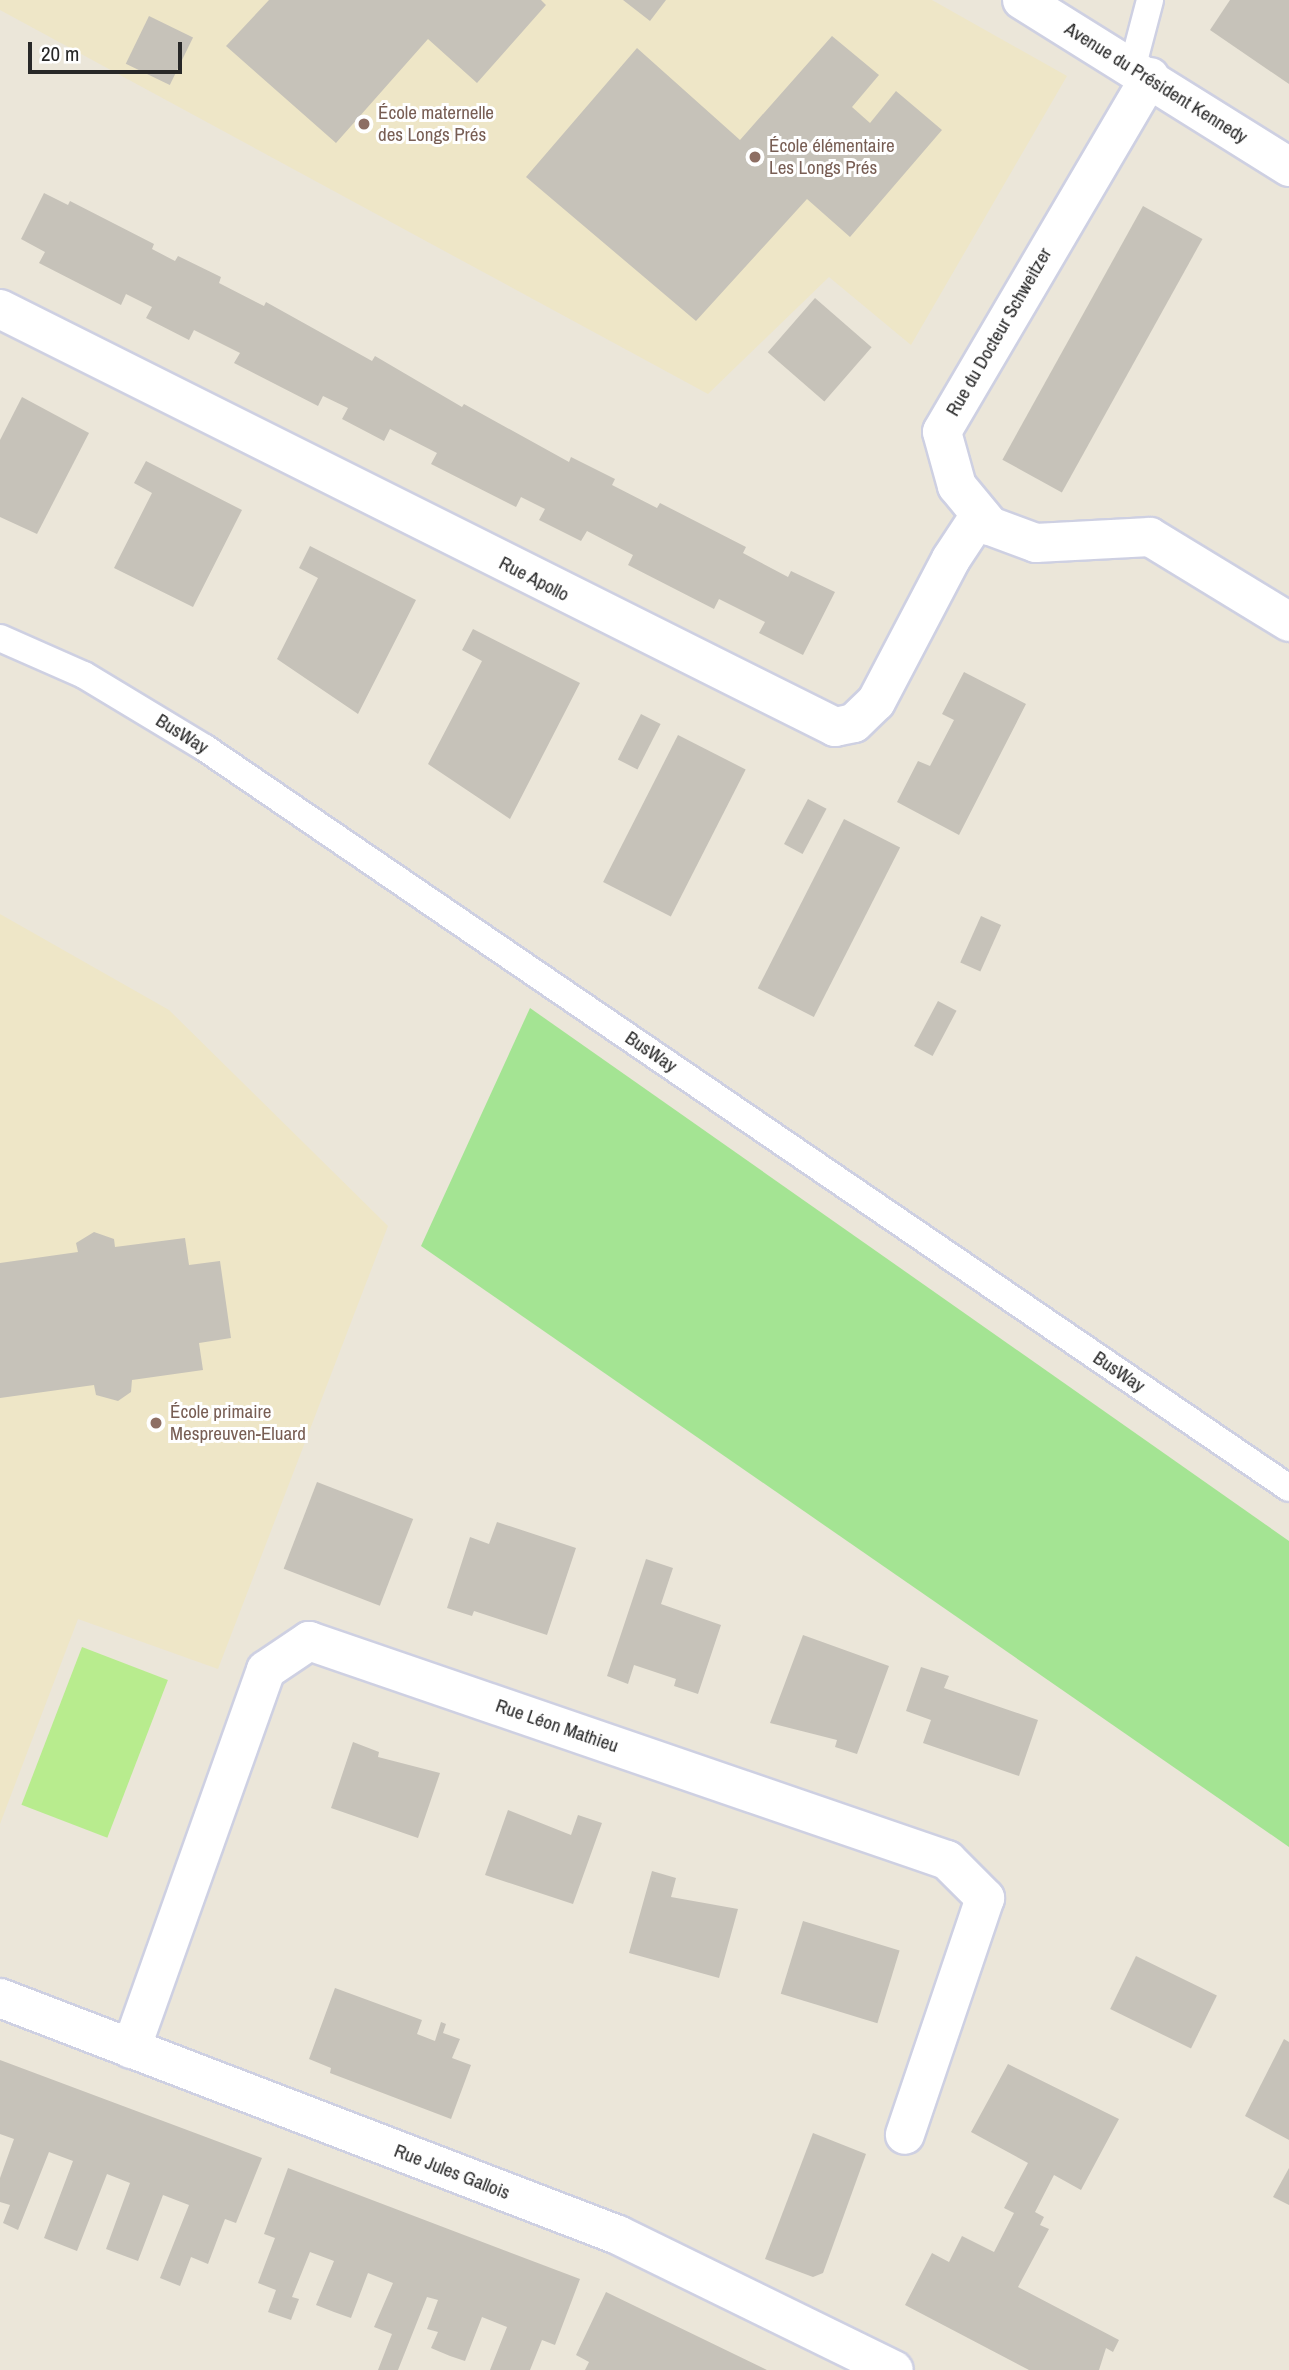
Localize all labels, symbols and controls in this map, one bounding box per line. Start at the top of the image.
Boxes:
street label: Avenue du Président Kennedy [1060,17,1252,149]
scale bar [32,28,186,72]
text: 20 m [41,39,79,68]
place label: École maternelle des Longs Prés [378,102,494,146]
marker: École maternelle des Longs Prés [356,116,372,132]
place label: École élémentaire Les Longs Prés [769,135,895,179]
marker: École élémentaire Les Longs Prés [747,149,763,165]
street label: Rue du Docteur Schweitzer [941,244,1057,420]
street label: Rue Apollo [495,552,573,606]
street label: BusWay [152,709,212,759]
street label: BusWay [621,1026,681,1078]
street label: BusWay [1089,1346,1149,1398]
place label: École primaire Mespreuven-Eluard [170,1401,306,1445]
marker: École primaire Mespreuven-Eluard [148,1415,164,1431]
street label: Rue Léon Mathieu [493,1694,621,1758]
street label: Rue Jules Gallois [391,2139,513,2205]

